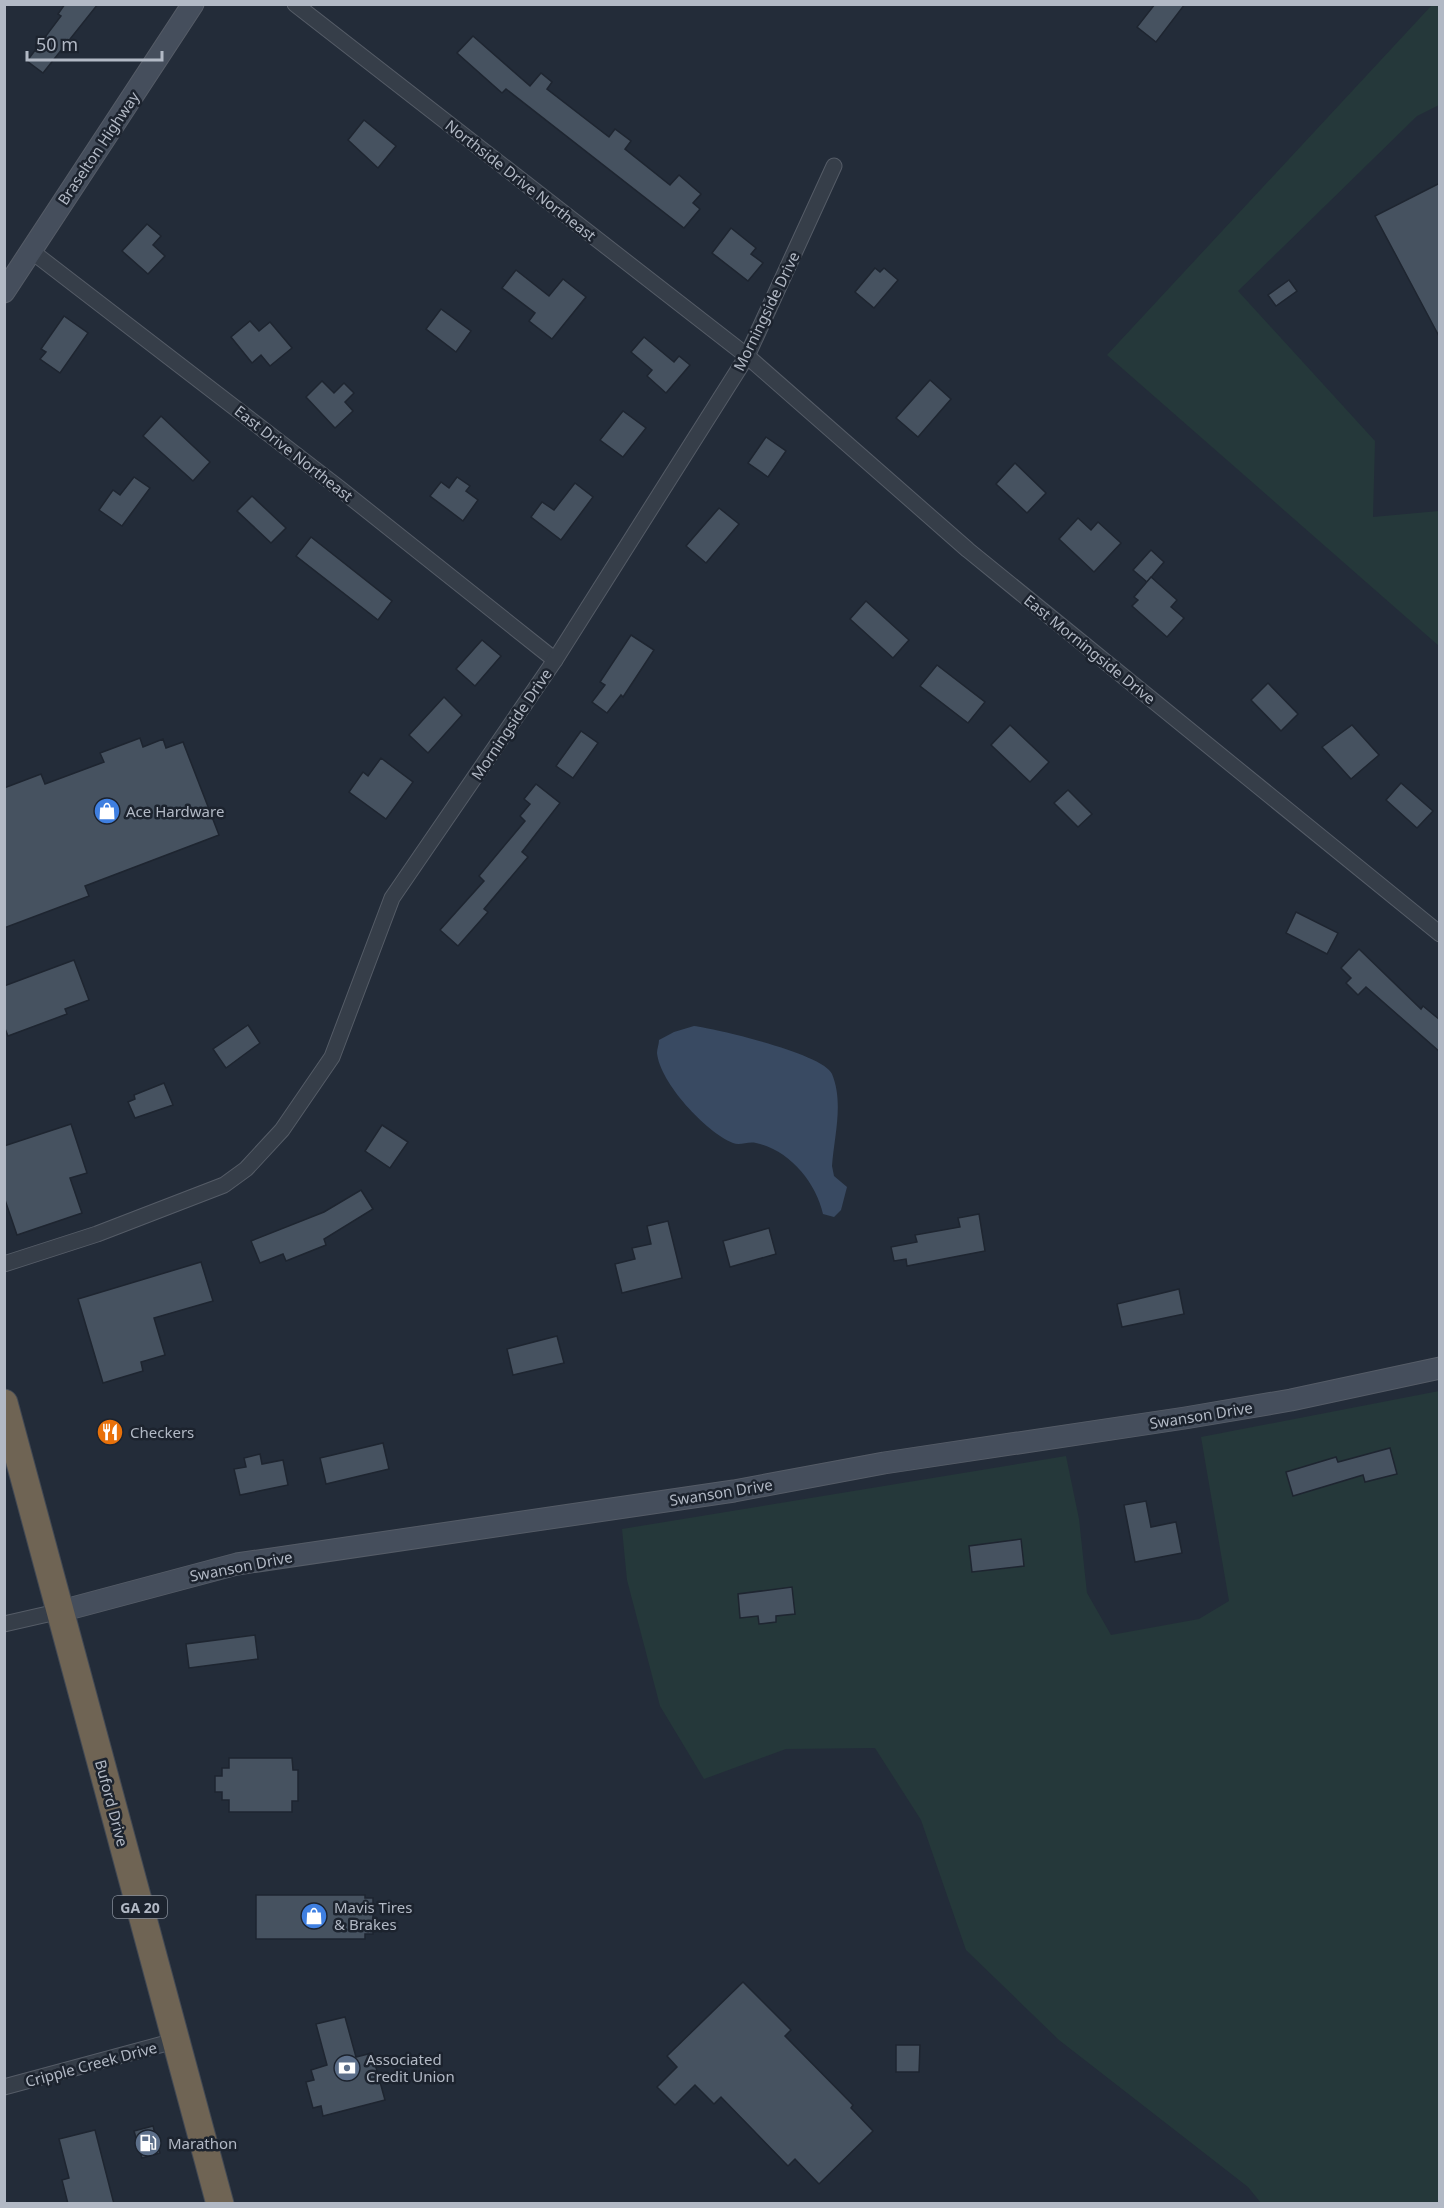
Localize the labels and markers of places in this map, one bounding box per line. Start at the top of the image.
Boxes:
shop icon: Ace Hardware [92,796,122,826]
place label: Ace Hardware [126,801,224,821]
restaurant icon: Checkers [95,1417,125,1447]
place label: Checkers [130,1422,194,1442]
place label: Mavis Tires & Brakes [334,1897,412,1934]
shop icon: Mavis Tires & Brakes [299,1901,329,1931]
place label: Associated Credit Union [366,2049,455,2086]
bank icon: Associated Credit Union [332,2053,362,2083]
fuel station icon: Marathon [133,2128,163,2158]
place label: Marathon [168,2133,237,2153]

